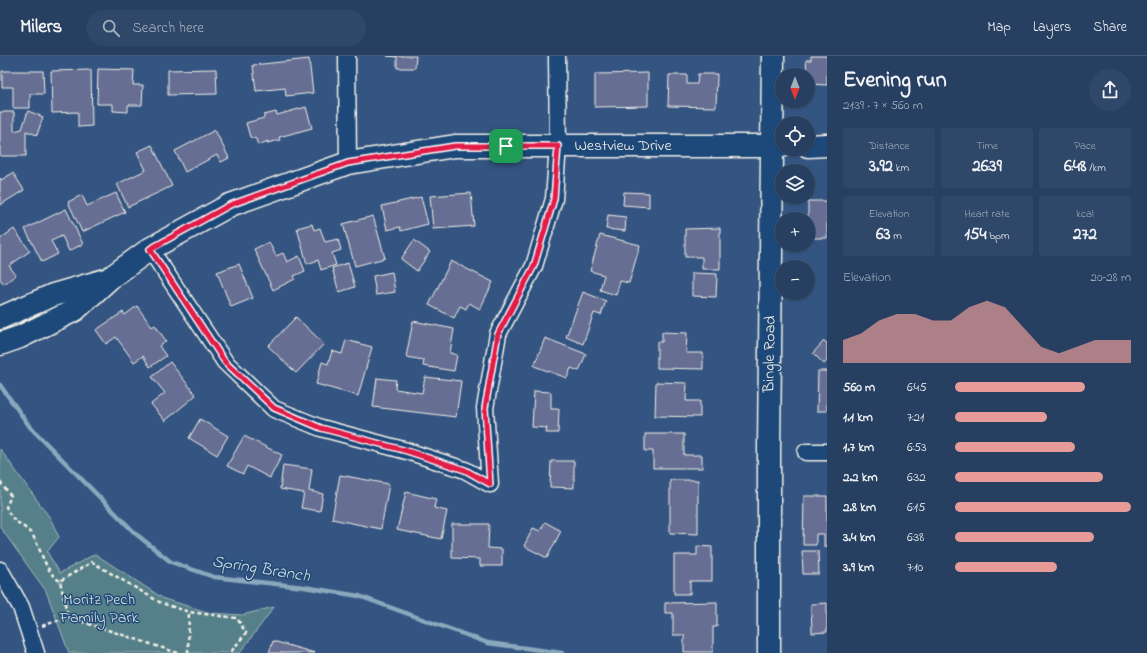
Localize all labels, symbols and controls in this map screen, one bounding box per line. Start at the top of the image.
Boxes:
search box [86,10,366,46]
text: Milers [20,14,62,41]
icon: search [100,17,122,39]
text: Search here [132,17,204,39]
text: Map [987,17,1011,38]
text: Layers [1033,17,1071,38]
text: Share [1093,17,1127,38]
text: Evening run [843,65,947,97]
north arrow [775,68,815,108]
map controls [775,68,815,300]
button: share [1089,69,1131,111]
text: 21:39 · 7 × 560 m [843,96,923,115]
button: locate [775,116,815,156]
pin [489,129,523,163]
street label: Westview Drive [574,134,672,158]
icon: arrive [495,135,517,157]
text: Distance [869,138,909,154]
text: Time [976,138,998,154]
text: Pace [1074,138,1096,154]
text: 3.92 [869,154,893,179]
text: 26:39 [972,154,1002,179]
text: 6:48 [1064,154,1086,179]
text: km [893,160,909,176]
text: /km [1086,160,1106,176]
button: layers [775,164,815,204]
text: Elevation [869,206,909,222]
text: Heart rate [964,206,1010,222]
text: kcal [1076,206,1094,222]
button: + [775,212,815,252]
text: 63 [876,222,891,247]
text: 154 [964,222,987,247]
text: 272 [1073,222,1097,247]
text: m [891,228,902,244]
text: bpm [987,228,1010,244]
button: − [775,260,815,300]
text: Elevation [843,268,891,287]
text: 20–28 m [1091,268,1131,287]
street label: Bingle Road [757,315,783,394]
text: 560 m [843,378,875,397]
text: 6:45 [907,378,927,397]
text: 1.1 km [843,408,873,427]
text: 7:21 [907,408,924,427]
text: 1.7 km [843,438,874,457]
text: 6:53 [907,438,927,457]
text: 2.2 km [843,468,878,487]
text: 6:32 [907,468,926,487]
text: 2.8 km [843,498,876,517]
text: 6:15 [907,498,925,517]
text: 3.4 km [843,528,875,547]
text: 6:38 [907,528,924,547]
water label: Spring Branch [210,549,313,590]
text: 3.9 km [843,558,874,577]
text: 7:10 [907,558,923,577]
park label: Moritz Pech Family Park [59,588,139,630]

